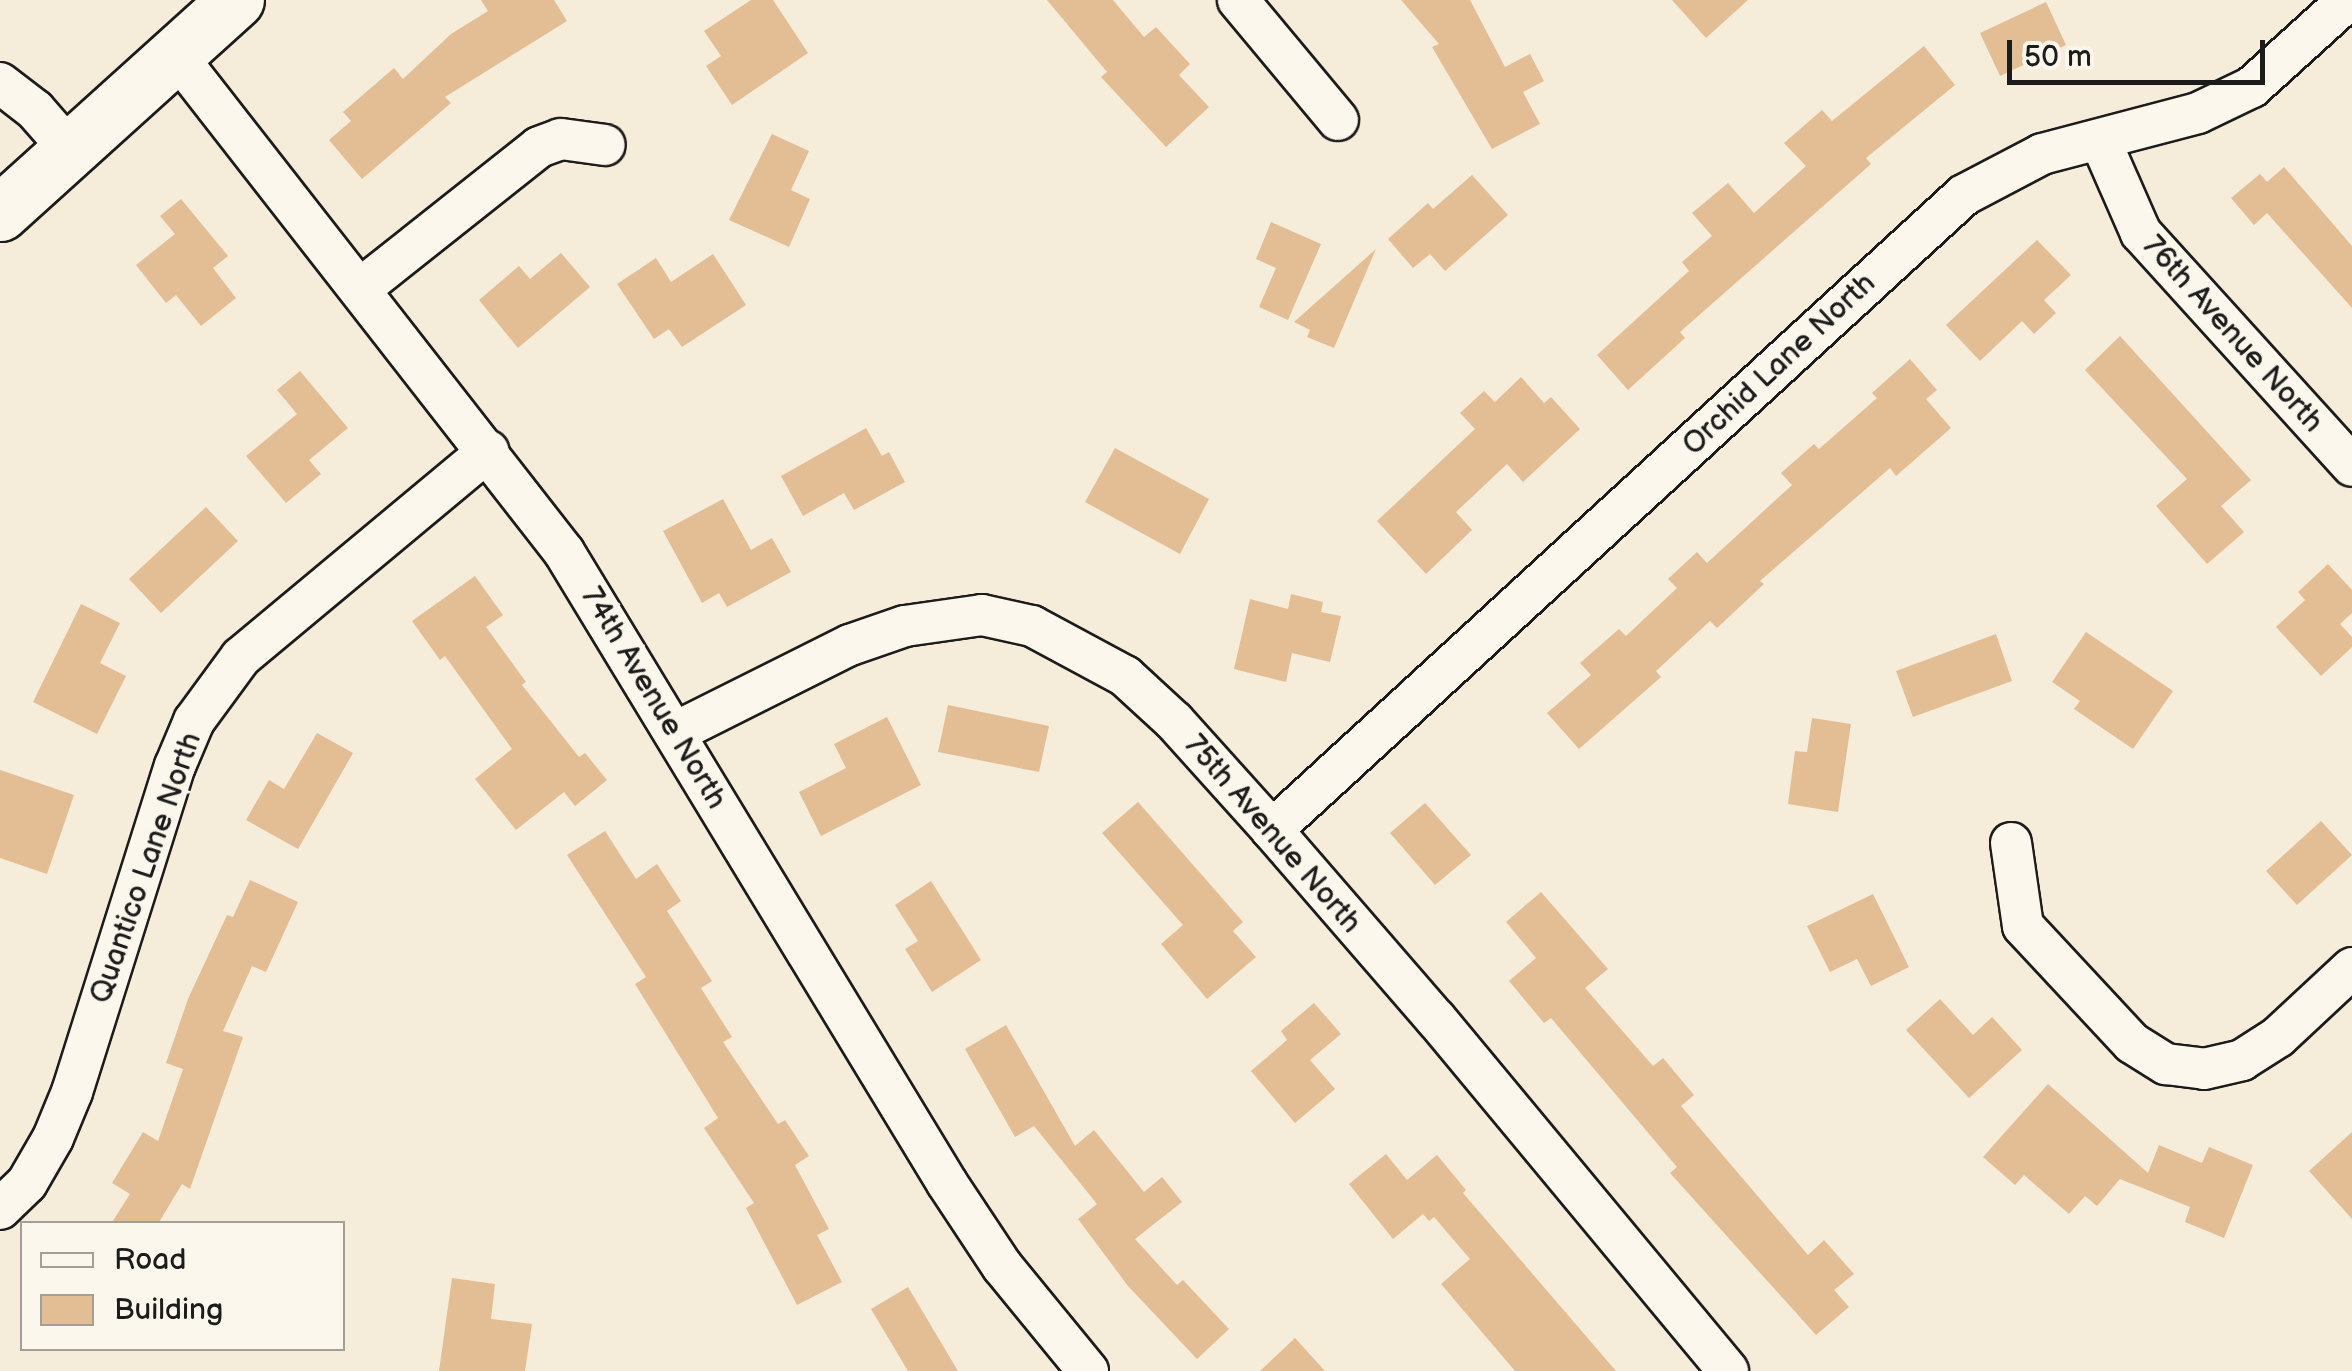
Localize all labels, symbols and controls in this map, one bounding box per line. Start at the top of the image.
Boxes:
scale bar [2012,20,2270,82]
text: 50 m [2024,39,2092,75]
street label: 76th Avenue North [2135,228,2331,440]
street label: Orchid Lane North [1675,265,1883,463]
street label: 74th Avenue North [574,581,734,815]
street label: 75th Avenue North [1177,727,1369,941]
street label: Quantico Lane North [83,728,209,1008]
legend [20,1221,345,1351]
text: Road [114,1242,187,1278]
text: Building [114,1292,223,1328]

